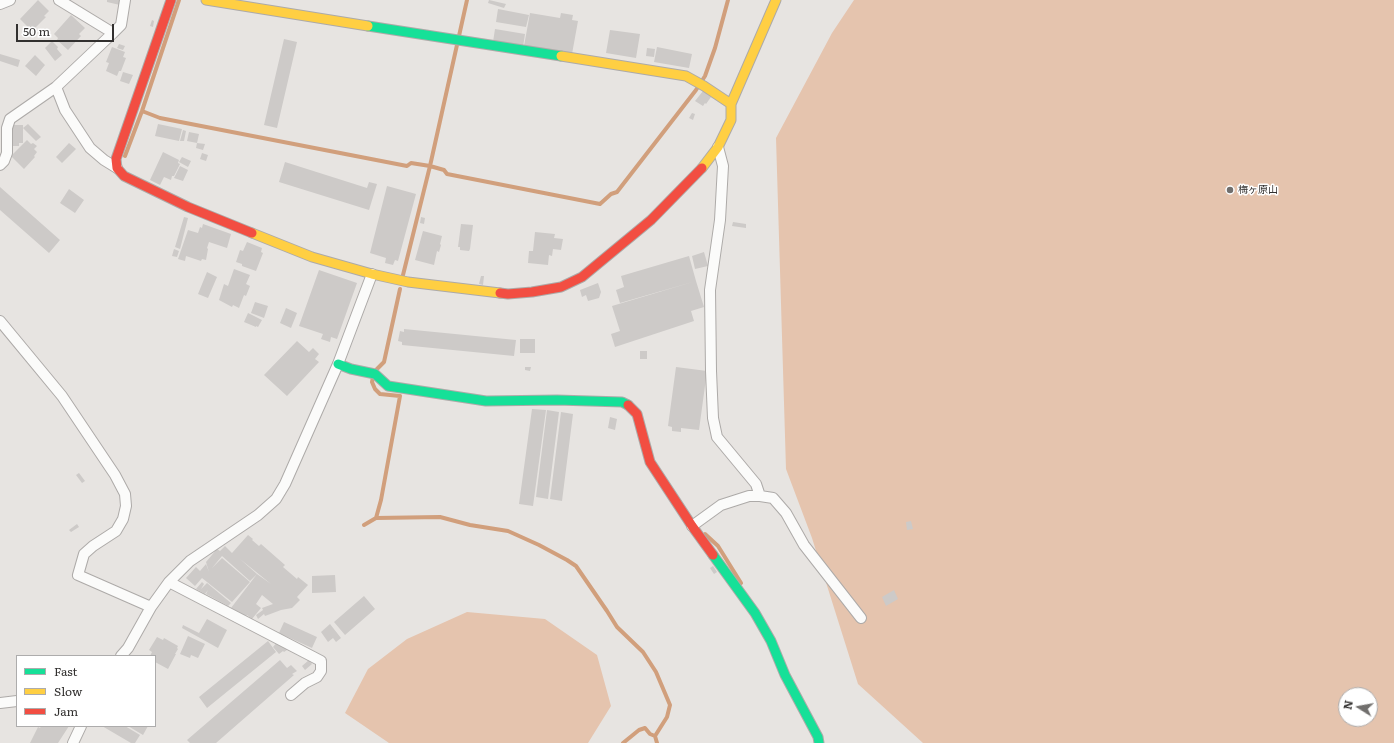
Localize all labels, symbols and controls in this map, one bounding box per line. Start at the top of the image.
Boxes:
scale bar [18,16,116,42]
text: 50 m [23,22,50,40]
place label: 梅ヶ原山 [1238,184,1278,196]
marker: 梅ヶ原山 [1225,185,1235,195]
legend [16,655,156,727]
text: Fast [54,662,77,680]
text: Slow [54,682,82,700]
north arrow [1338,687,1378,727]
text: N [1338,699,1356,711]
text: Jam [54,702,78,720]

